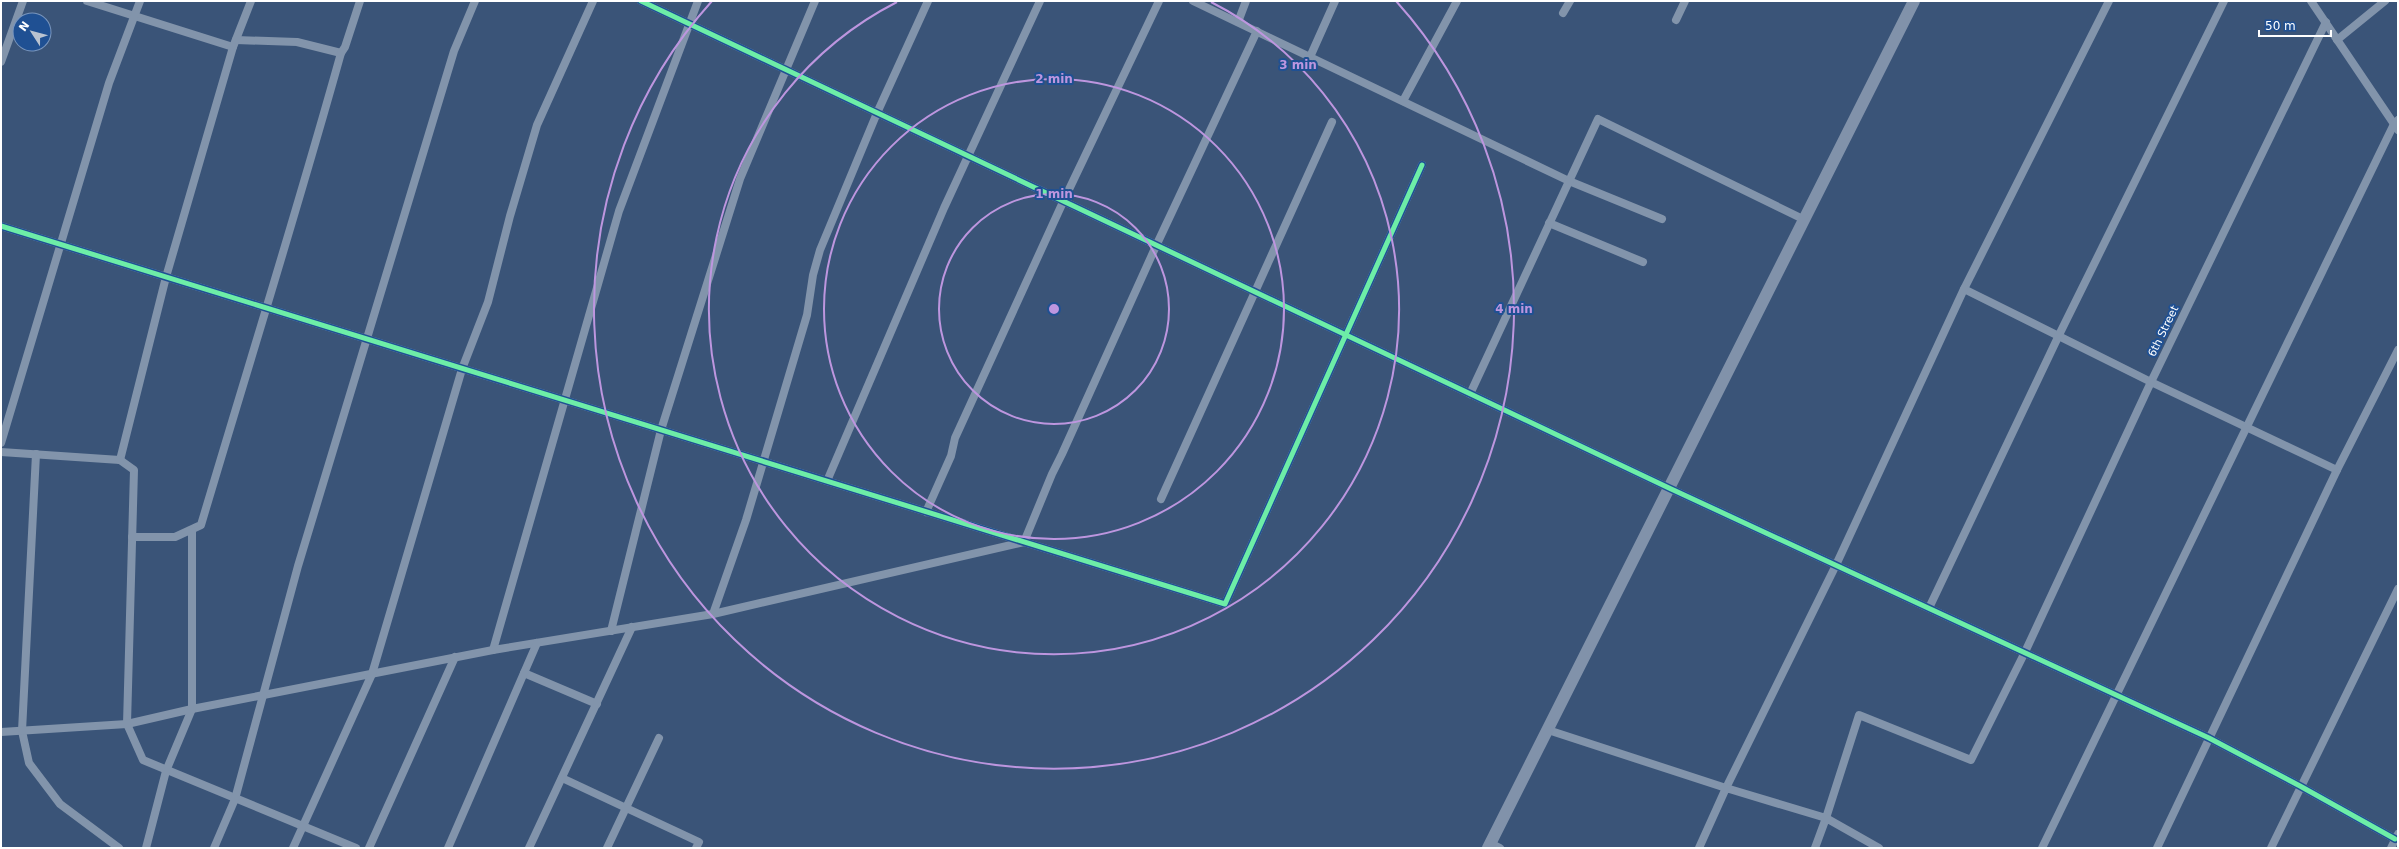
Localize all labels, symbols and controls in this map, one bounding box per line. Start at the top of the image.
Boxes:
north arrow [12,12,52,52]
scale bar [2259,12,2331,38]
text: N [16,19,32,34]
text: 50 m [2265,19,2296,33]
text: 3 min [1279,58,1317,72]
text: 2 min [1035,72,1073,86]
text: 1 min [1035,187,1073,201]
centre of rings [1047,302,1061,316]
text: 4 min [1495,302,1533,316]
street label: 6th Street [2146,303,2182,359]

